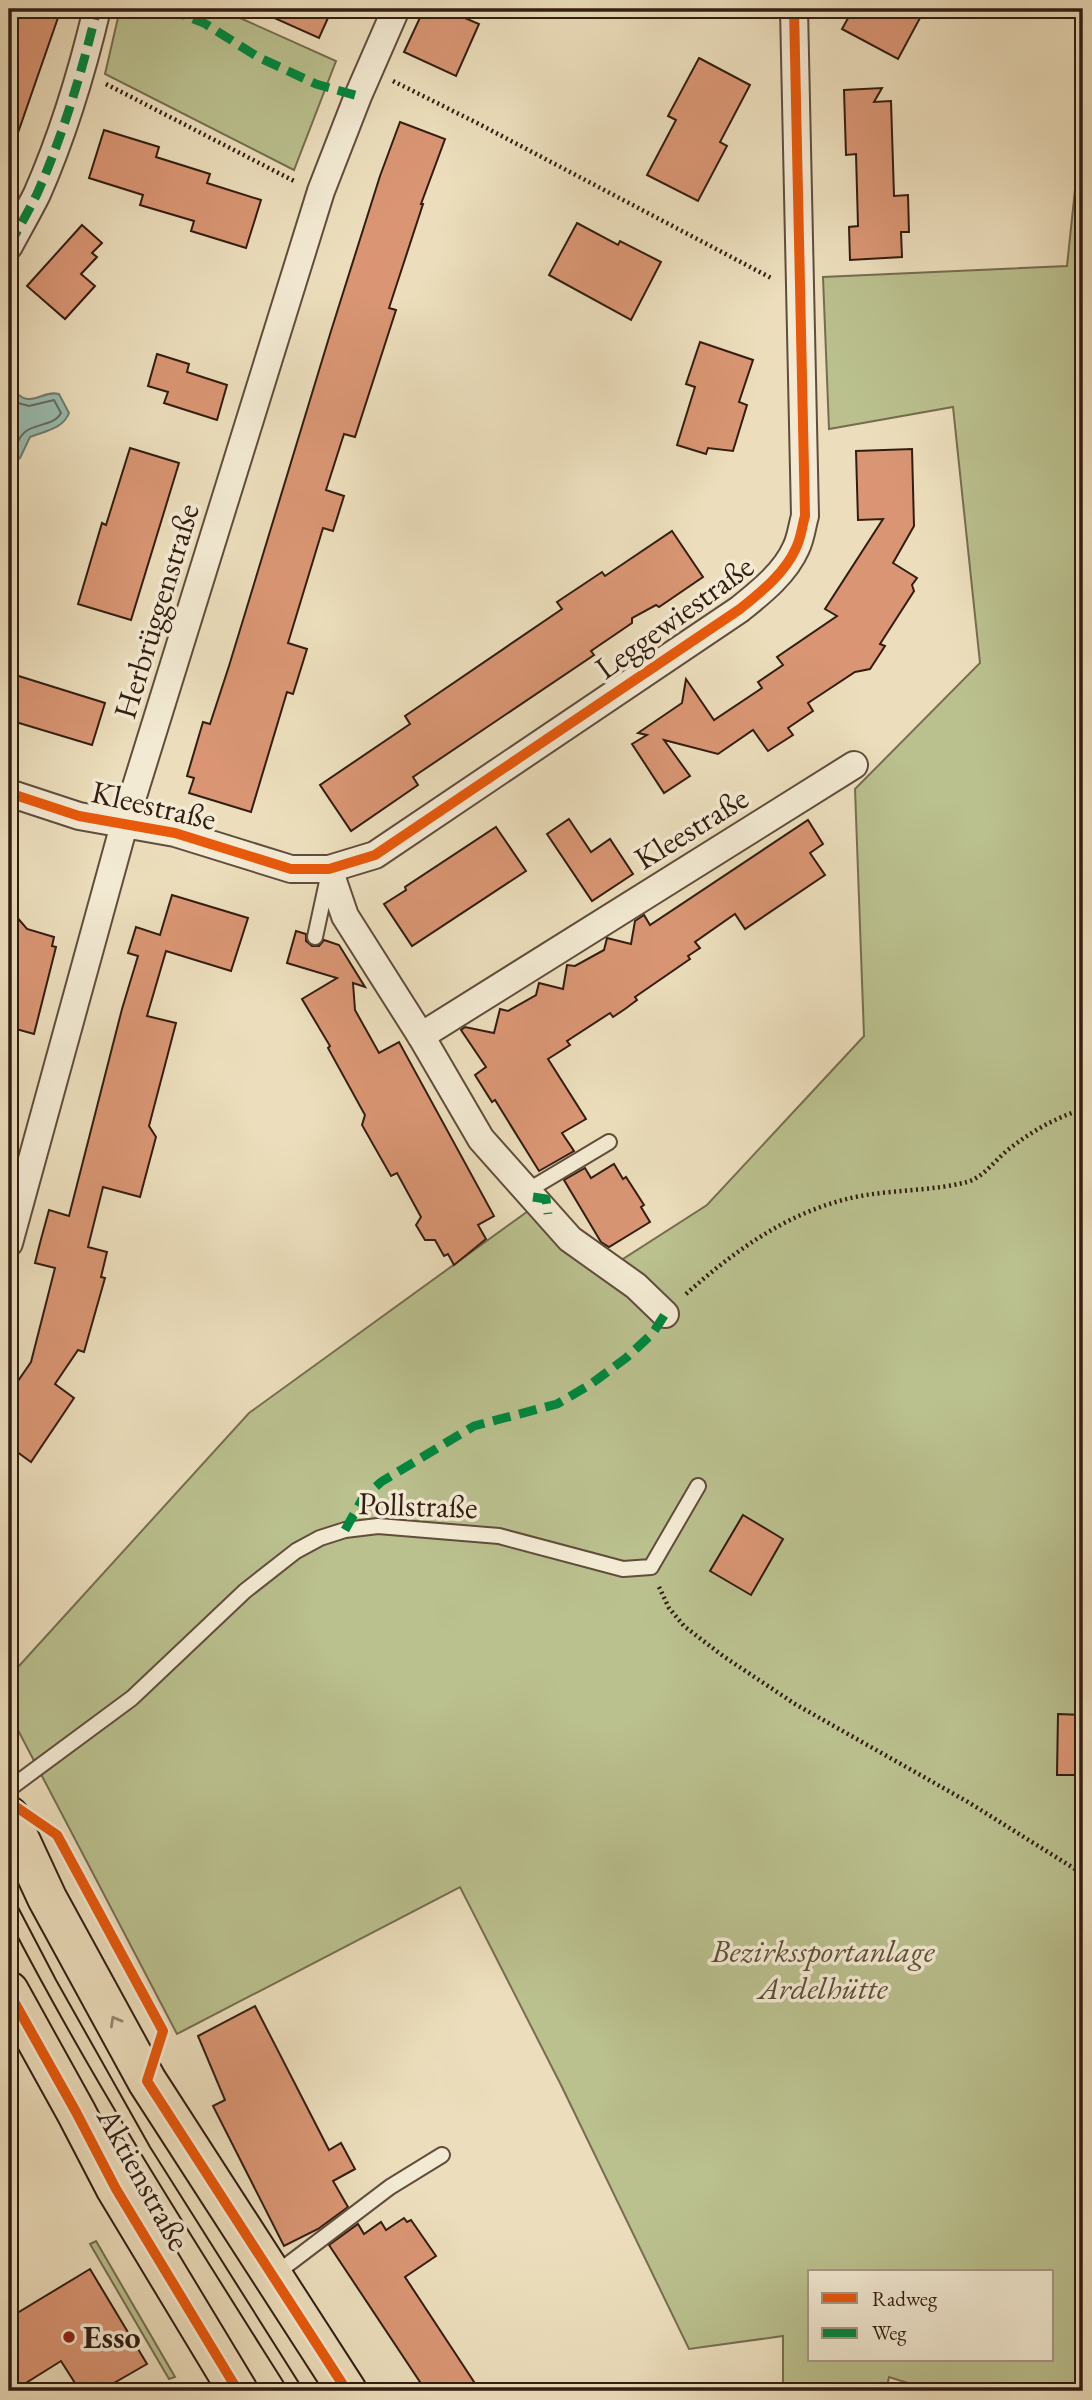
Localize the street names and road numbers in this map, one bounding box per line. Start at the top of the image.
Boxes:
street label: Herbrüggenstraße [103,498,209,724]
street label: Leggewiestraße [586,545,762,689]
street label: Kleestraße [88,770,220,840]
street label: Kleestraße [626,777,756,879]
street label: Pollstraße [358,1482,478,1528]
street label: Aktienstraße [87,2099,200,2258]

